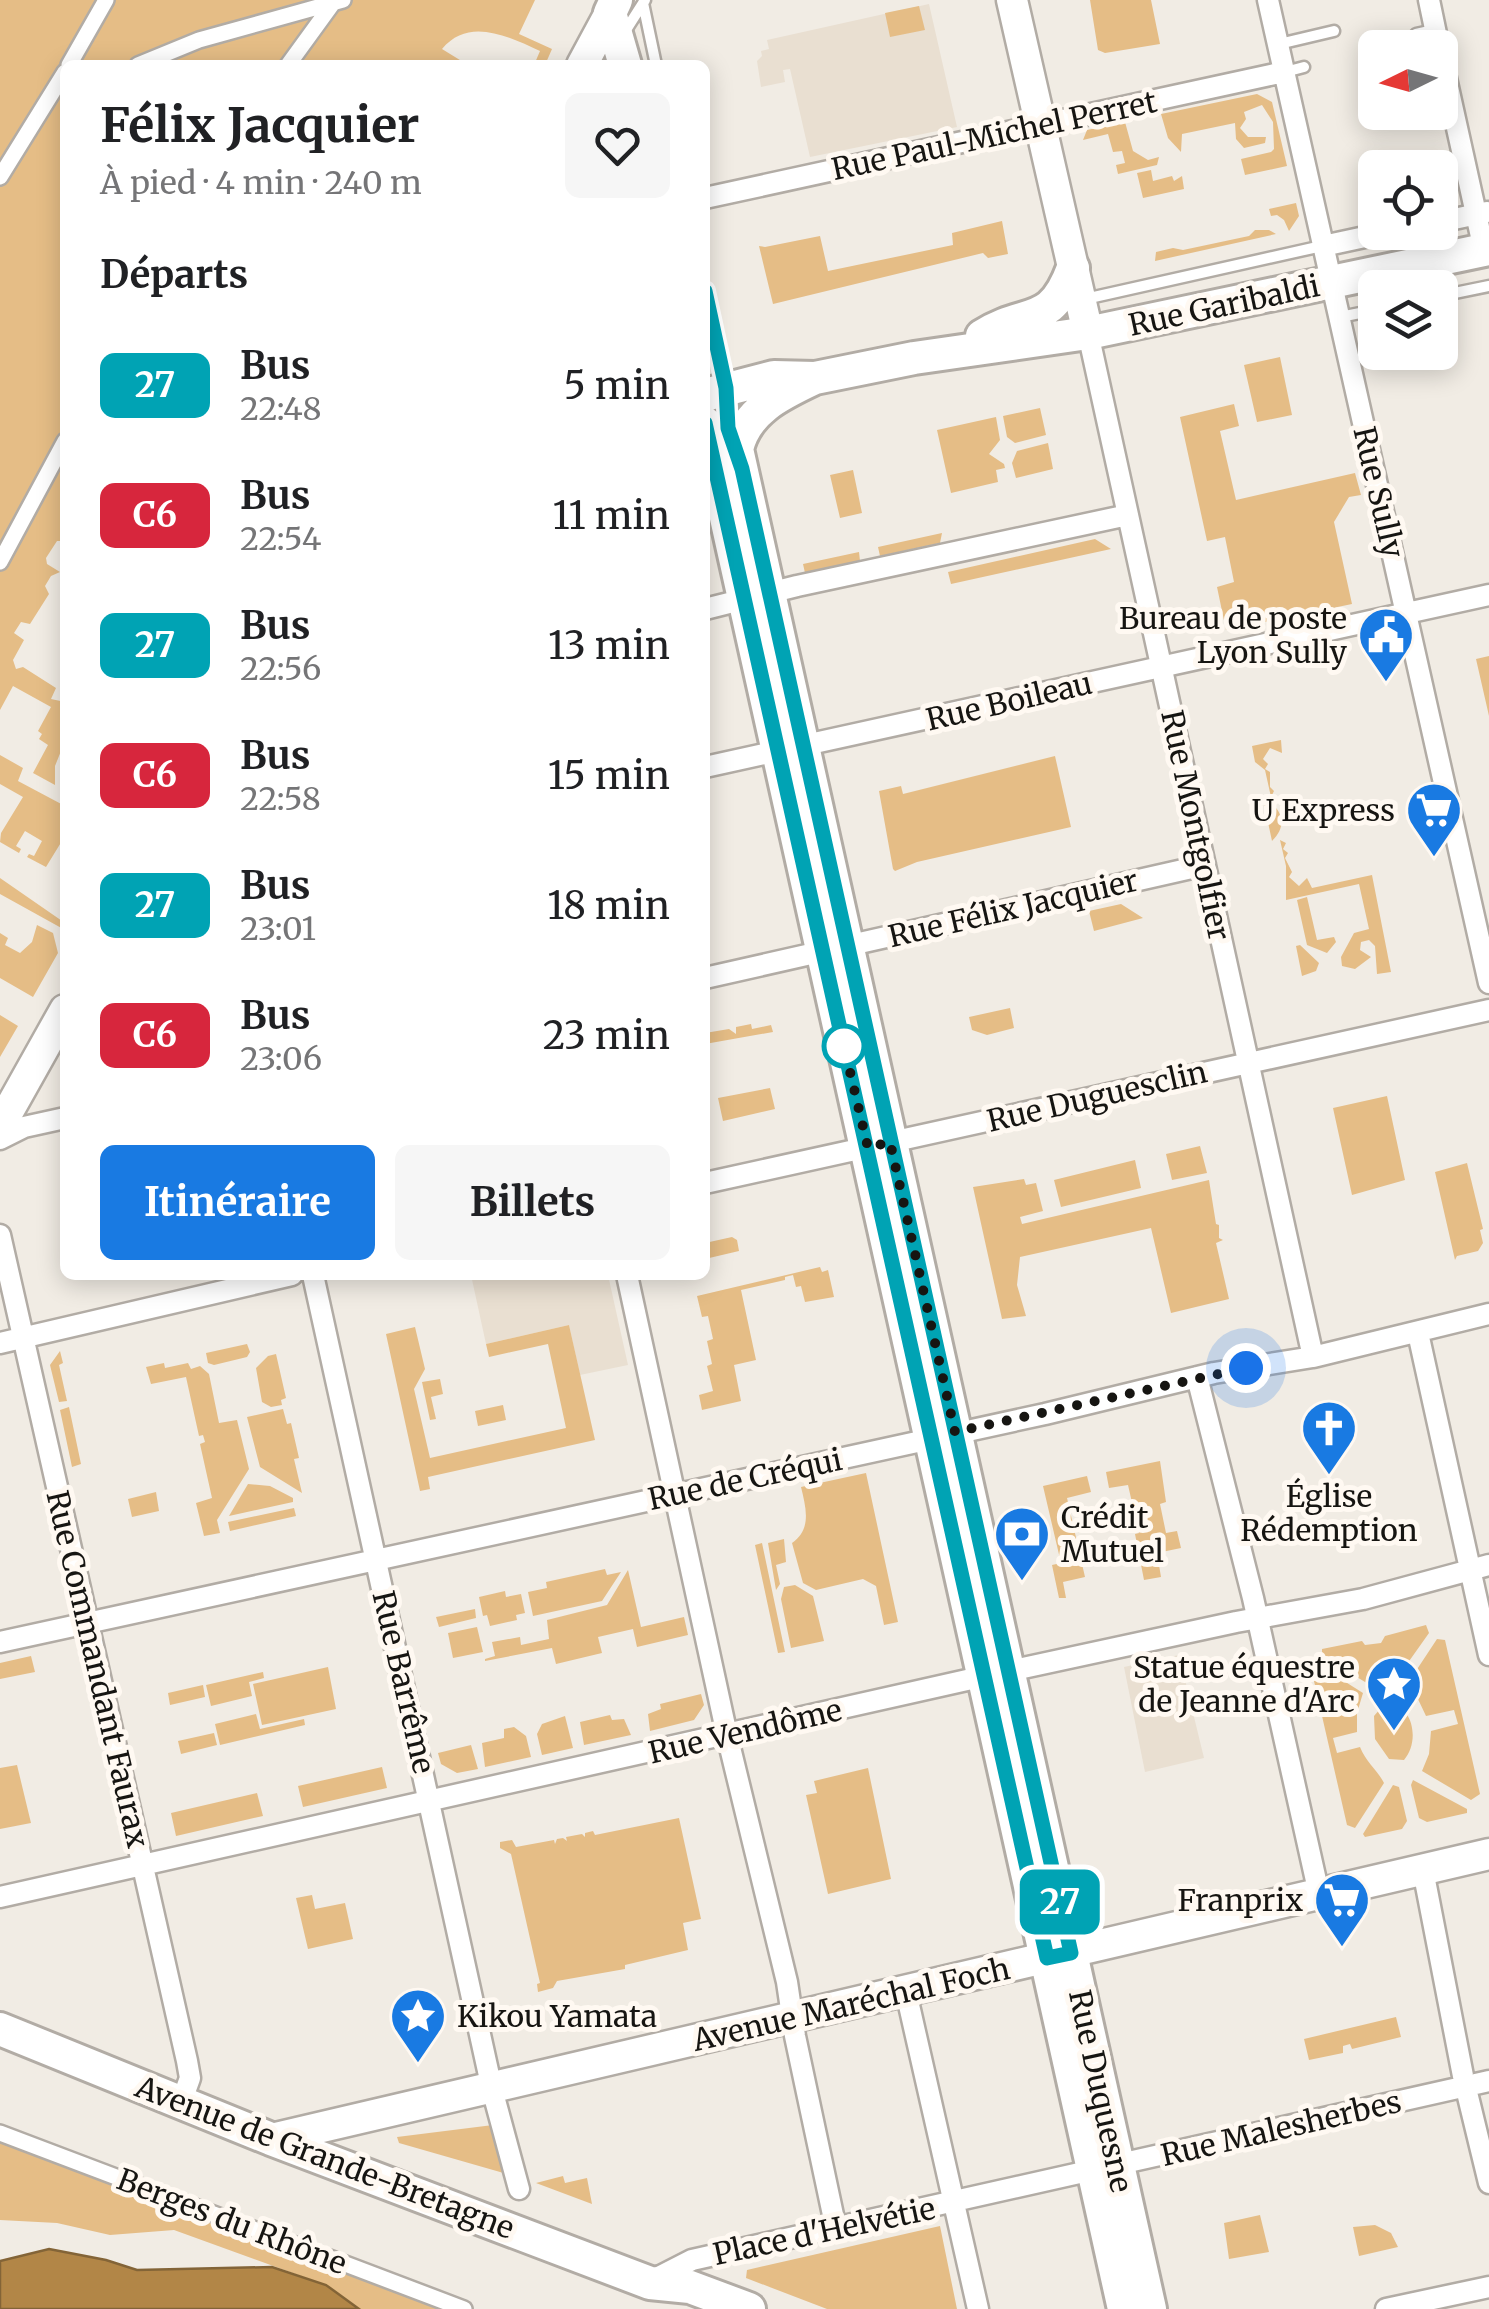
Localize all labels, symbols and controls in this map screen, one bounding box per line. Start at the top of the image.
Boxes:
north arrow [1358,30,1458,130]
map controls [1358,30,1458,370]
street label: Rue Paul-Michel Perret [828,82,1160,188]
button: heart [565,93,670,198]
text: Félix Jacquier [100,95,419,155]
button: locate [1358,150,1458,250]
text: À pied · 4 min · 240 m [100,163,422,203]
text: Départs [100,251,248,298]
street label: Rue Garibaldi [1125,266,1323,344]
button: layers [1358,270,1458,370]
text: Bus [240,342,310,389]
text: 5 min [564,362,670,409]
text: 27 [135,363,175,407]
text: 22:48 [240,389,322,429]
street label: Rue Sully [1345,423,1413,562]
text: Bus [240,472,310,519]
text: 11 min [553,492,670,539]
text: C6 [133,493,177,537]
text: 22:54 [240,519,322,559]
place label: Bureau de poste Lyon Sully [1119,599,1348,671]
text: Bus [240,602,310,649]
public building icon: Bureau de poste Lyon Sully [1356,605,1416,684]
text: 13 min [548,622,670,669]
text: 27 [135,623,175,667]
text: 22:56 [240,649,321,689]
street label: Rue Boileau [922,663,1096,739]
street label: Rue Montgolfier [1153,706,1239,944]
text: Bus [240,732,310,779]
text: 15 min [548,752,670,799]
text: C6 [133,753,177,797]
text: 22:58 [240,779,321,819]
supermarket icon: U Express [1404,780,1464,859]
place label: U Express [1252,791,1395,829]
street label: Rue Félix Jacquier [884,861,1142,955]
text: Bus [240,862,310,909]
text: 18 min [547,882,670,929]
text: 27 [135,883,175,927]
text: 23:01 [240,909,316,949]
text: Bus [240,992,310,1039]
text: 23 min [543,1012,670,1059]
text: C6 [133,1013,177,1057]
unlabelled marker [823,1025,865,1067]
text: 23:06 [240,1039,322,1079]
street label: Rue Duguesclin [983,1052,1211,1140]
button: Itinéraire [100,1145,375,1260]
button: Billets [395,1145,670,1260]
your location [1221,1343,1271,1393]
church icon: Église Rédemption [1299,1398,1359,1477]
street label: Rue de Créqui [645,1440,845,1518]
place label: Église Rédemption [1240,1477,1418,1549]
street label: Rue Commandant Faurax [38,1487,158,1851]
place label: Crédit Mutuel [1061,1498,1164,1570]
bank icon: Crédit Mutuel [992,1504,1052,1583]
street label: Rue Barrême [365,1587,443,1777]
place label: Statue équestre de Jeanne d'Arc [1133,1648,1355,1720]
place icon: Statue équestre de Jeanne d'Arc [1364,1654,1424,1733]
street label: Rue Vendôme [645,1690,845,1772]
line badge: 27 [1015,1870,1105,1934]
supermarket icon: Franprix [1312,1870,1372,1949]
text: 27 [1040,1880,1080,1924]
place label: Franprix [1177,1881,1303,1919]
street label: Avenue Maréchal Foch [688,1949,1013,2059]
place icon: Kikou Yamata [388,1986,448,2065]
street label: Rue Duquesne [1061,1986,1141,2196]
place label: Kikou Yamata [457,1997,657,2035]
street label: Avenue de Grande-Bretagne [129,2067,520,2247]
street label: Rue Malesherbes [1157,2082,1405,2174]
street label: Berges du Rhône [112,2160,352,2282]
street label: Place d'Helvétie [710,2189,938,2273]

